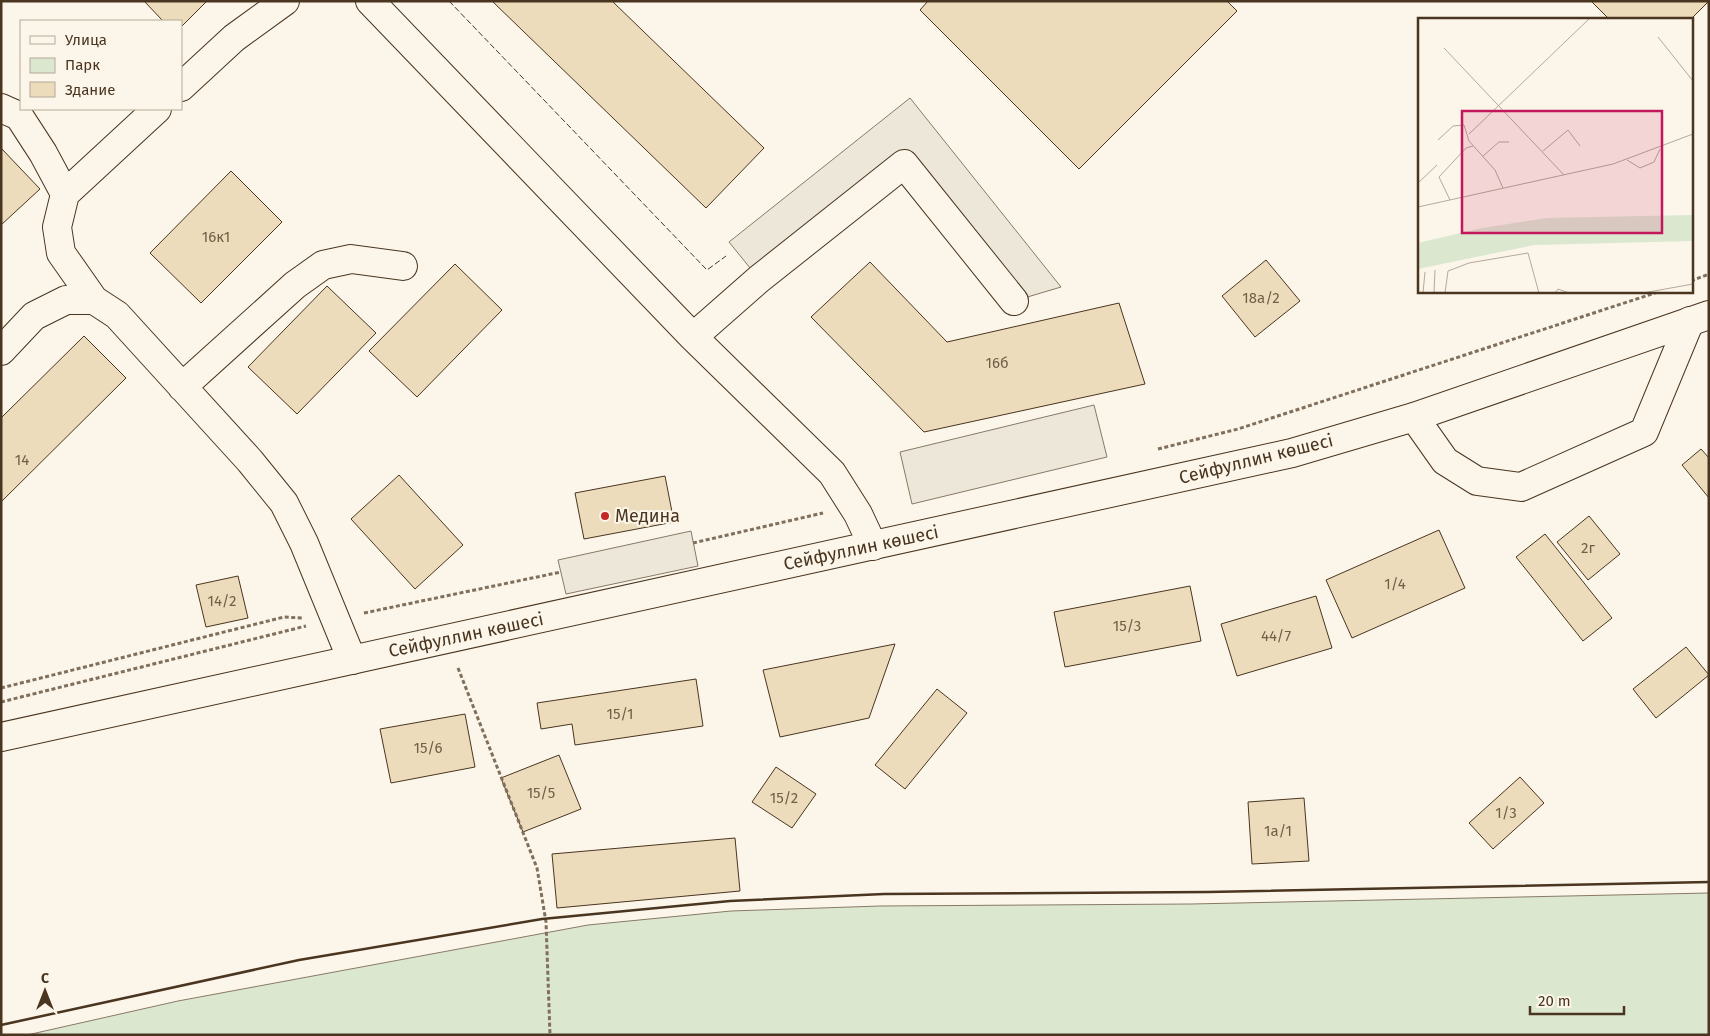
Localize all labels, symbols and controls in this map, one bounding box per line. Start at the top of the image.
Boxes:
inset map [1418,18,1692,292]
legend [20,20,182,110]
text: Улица [65,31,107,49]
text: Парк [65,56,100,74]
text: Здание [65,81,115,99]
house number: 16к1 [202,228,230,246]
house number: 18а/2 [1242,289,1280,307]
house number: 16б [985,354,1009,372]
street label: Сейфуллин көшесі [1177,429,1335,489]
house number: 14 [15,451,29,469]
place label: Медина [615,505,680,527]
marker: Медина [599,510,611,522]
street label: Сейфуллин көшесі [781,521,941,575]
house number: 2г [1581,539,1595,557]
house number: 1/4 [1384,575,1406,593]
house number: 14/2 [208,592,236,610]
street label: Сейфуллин көшесі [386,608,546,662]
house number: 15/3 [1113,617,1141,635]
house number: 44/7 [1261,627,1291,645]
house number: 15/1 [606,705,634,723]
house number: 15/6 [413,739,443,757]
house number: 15/5 [527,784,555,802]
house number: 15/2 [770,789,798,807]
house number: 1/3 [1495,804,1517,822]
house number: 1а/1 [1264,822,1292,840]
north arrow [20,966,70,1016]
text: С [41,970,49,987]
scale bar [1530,984,1624,1016]
text: 20 m [1538,992,1571,1010]

